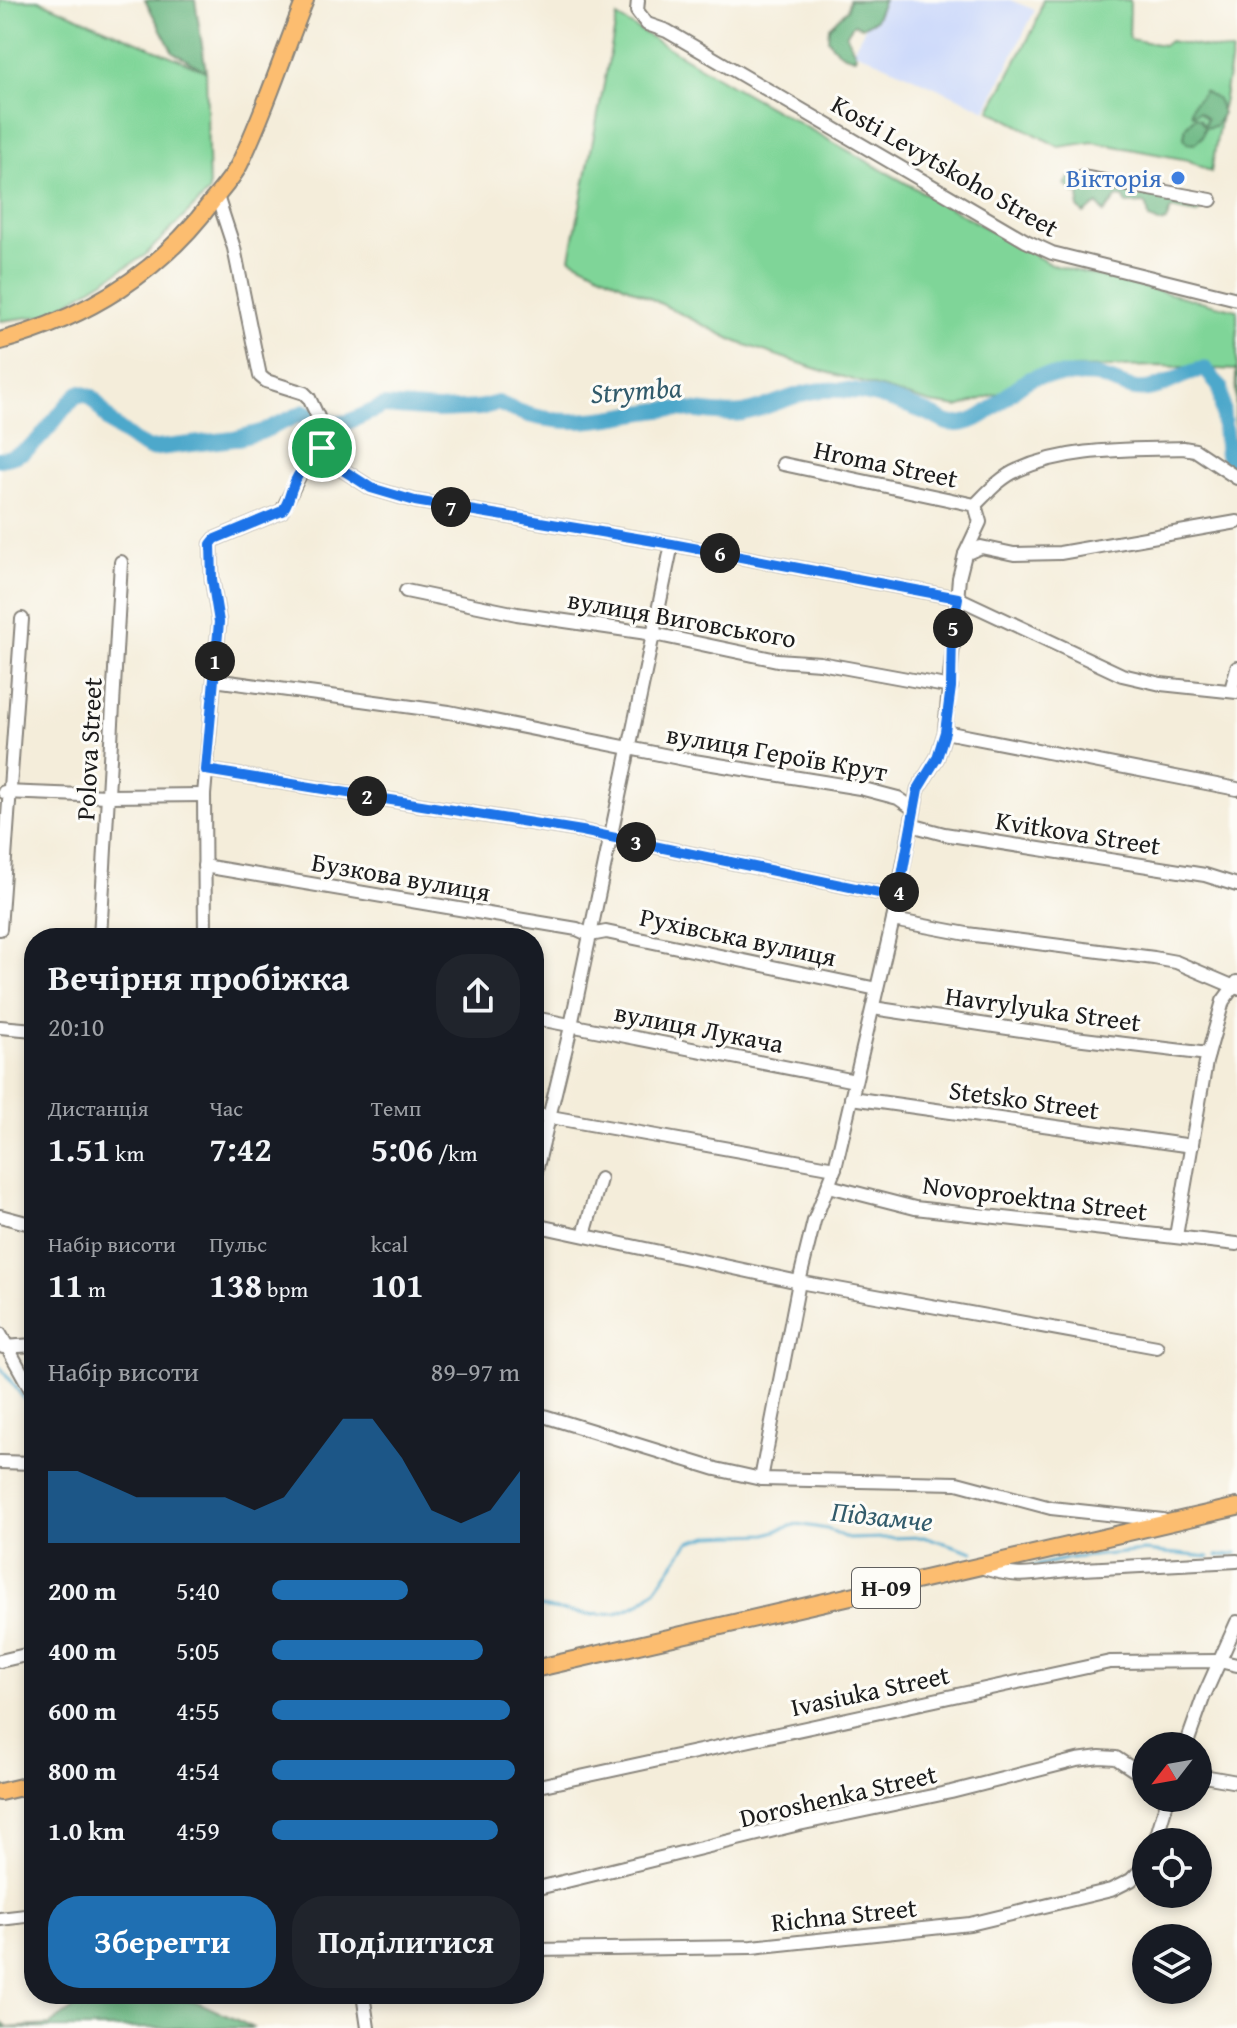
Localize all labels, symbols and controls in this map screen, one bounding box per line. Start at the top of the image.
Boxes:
street label: Kosti Levytskoho Street [824,84,1066,247]
place label: Вікторія [1066,158,1162,197]
marker: Вікторія [1169,169,1187,187]
water label: Strymba [589,366,683,413]
pin [288,414,356,482]
icon: arrive [300,426,344,470]
street label: Hroma Street [811,429,962,498]
pin: 7 [431,487,471,527]
text: 7 [445,491,457,523]
pin: 6 [700,533,740,573]
text: 6 [714,537,726,569]
street label: вулиця Виговського [565,579,799,658]
pin: 5 [933,608,973,648]
text: 5 [947,612,959,644]
pin: 1 [195,641,235,681]
text: 1 [209,645,221,677]
street label: Polova Street [65,676,112,822]
street label: вулиця Героїв Крут [664,714,891,791]
pin: 2 [347,776,387,816]
text: 2 [361,780,373,812]
street label: Kvitkova Street [993,800,1163,865]
pin: 3 [616,822,656,862]
text: 3 [630,826,642,858]
street label: Бузкова вулиця [309,842,493,911]
pin: 4 [879,872,919,912]
text: 4 [893,876,905,908]
street label: Рухівська вулиця [636,897,840,976]
text: Вечірня пробіжка [48,950,350,1003]
button: share [436,954,520,1038]
street label: Havrylyuka Street [943,975,1143,1042]
street label: вулиця Лукача [611,992,788,1063]
text: 20:10 [48,1007,104,1046]
street label: Stetsko Street [947,1070,1102,1129]
text: Дистанція [48,1092,149,1124]
text: Час [209,1092,243,1124]
text: Темп [371,1092,421,1124]
text: 1.51 [48,1124,110,1173]
text: 7:42 [209,1124,272,1173]
text: 5:06 [371,1124,433,1173]
text: km [110,1137,144,1169]
text: /km [433,1137,478,1169]
street label: Novoproektna Street [921,1164,1150,1231]
text: Набір висоти [48,1228,176,1260]
text: Пульс [209,1228,267,1260]
text: kcal [371,1228,408,1260]
text: 11 [48,1260,83,1309]
text: 138 [209,1260,262,1309]
text: 101 [371,1260,424,1309]
text: m [83,1273,106,1305]
text: bpm [262,1273,308,1305]
text: Набір висоти [48,1352,199,1391]
text: 89–97 m [431,1352,520,1391]
water label: Підзамче [829,1490,935,1541]
road number: Н-09 [852,1568,920,1608]
text: 200 m [48,1571,116,1610]
text: 5:40 [176,1571,220,1610]
text: 400 m [48,1631,116,1670]
text: 5:05 [176,1631,220,1670]
street label: Ivasiuka Street [787,1655,953,1726]
text: 600 m [48,1691,116,1730]
text: 4:55 [176,1691,220,1730]
north arrow [1132,1732,1212,1812]
map controls [1132,1732,1212,2004]
text: 800 m [48,1751,116,1790]
text: 4:54 [176,1751,220,1790]
street label: Doroshenka Street [735,1754,940,1837]
text: 1.0 km [48,1811,125,1850]
text: 4:59 [176,1811,220,1850]
button: locate [1132,1828,1212,1908]
street label: Richna Street [769,1887,919,1942]
button: Зберегти [48,1896,276,1988]
button: Поділитися [292,1896,520,1988]
button: layers [1132,1924,1212,2004]

